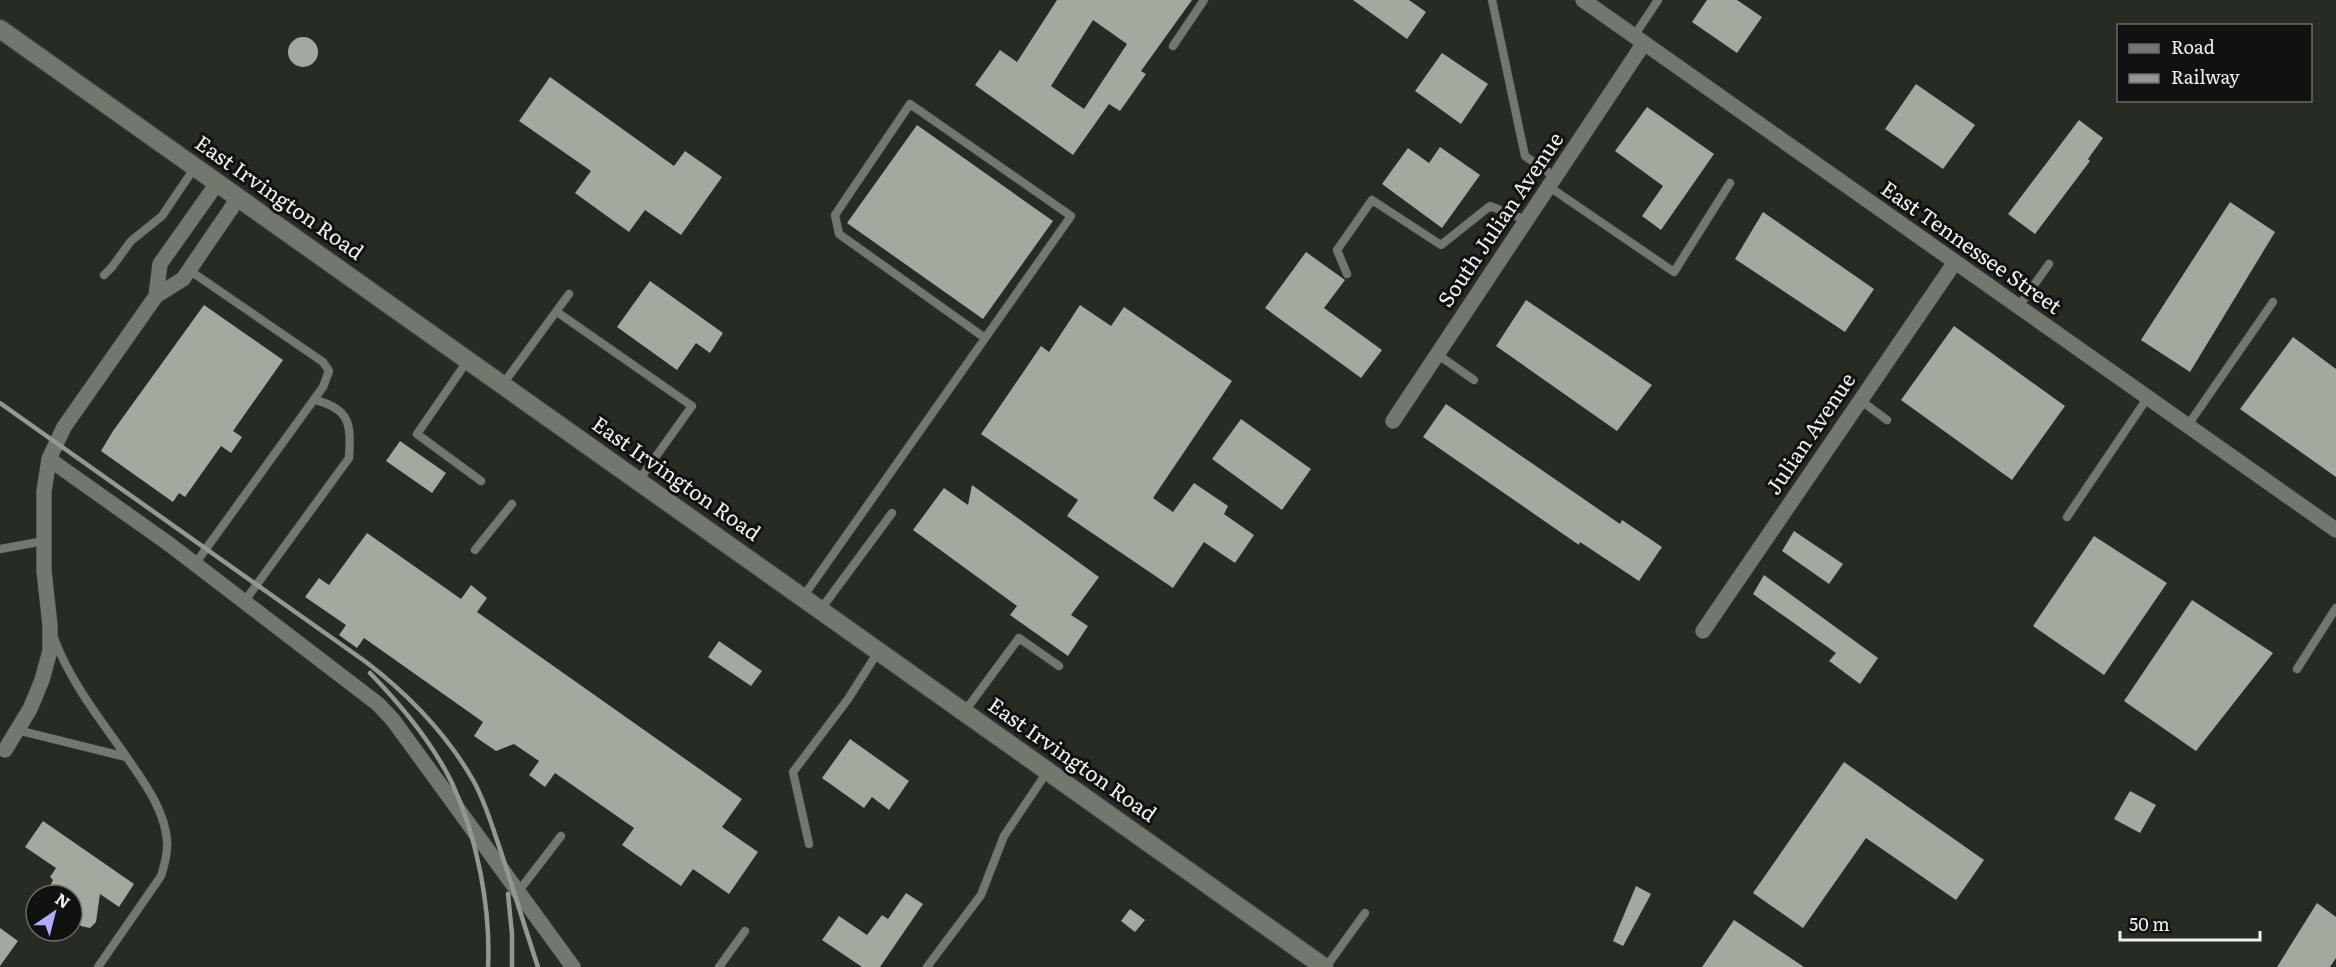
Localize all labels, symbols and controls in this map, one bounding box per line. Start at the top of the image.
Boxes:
legend [2117,24,2312,102]
text: Road [2171,33,2215,60]
text: Railway [2171,63,2240,90]
street label: South Julian Avenue [1429,125,1569,312]
street label: East Irvington Road [190,126,371,266]
street label: East Tennessee Street [1876,172,2070,320]
street label: Julian Avenue [1757,365,1861,500]
street label: East Irvington Road [587,407,768,547]
street label: East Irvington Road [983,688,1164,828]
north arrow [24,883,84,943]
text: N [51,886,76,914]
scale bar [2120,904,2260,942]
text: 50 m [2129,910,2170,937]

